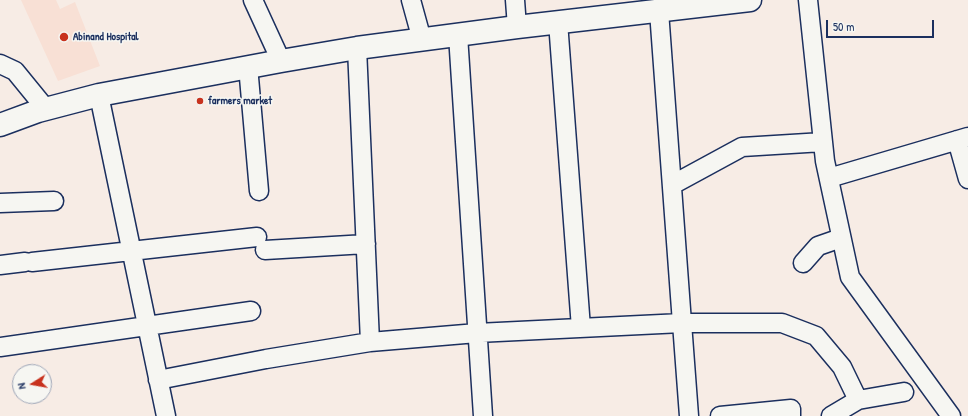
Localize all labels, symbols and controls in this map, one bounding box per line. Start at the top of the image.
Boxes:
scale bar [828,12,936,38]
text: 50 m [833,18,854,35]
place label: Abinand Hospital [73,30,138,44]
marker: Abinand Hospital [58,31,70,43]
place label: farmers market [208,94,272,108]
marker: farmers market [195,96,205,106]
north arrow [12,364,52,404]
text: N [14,382,29,390]

